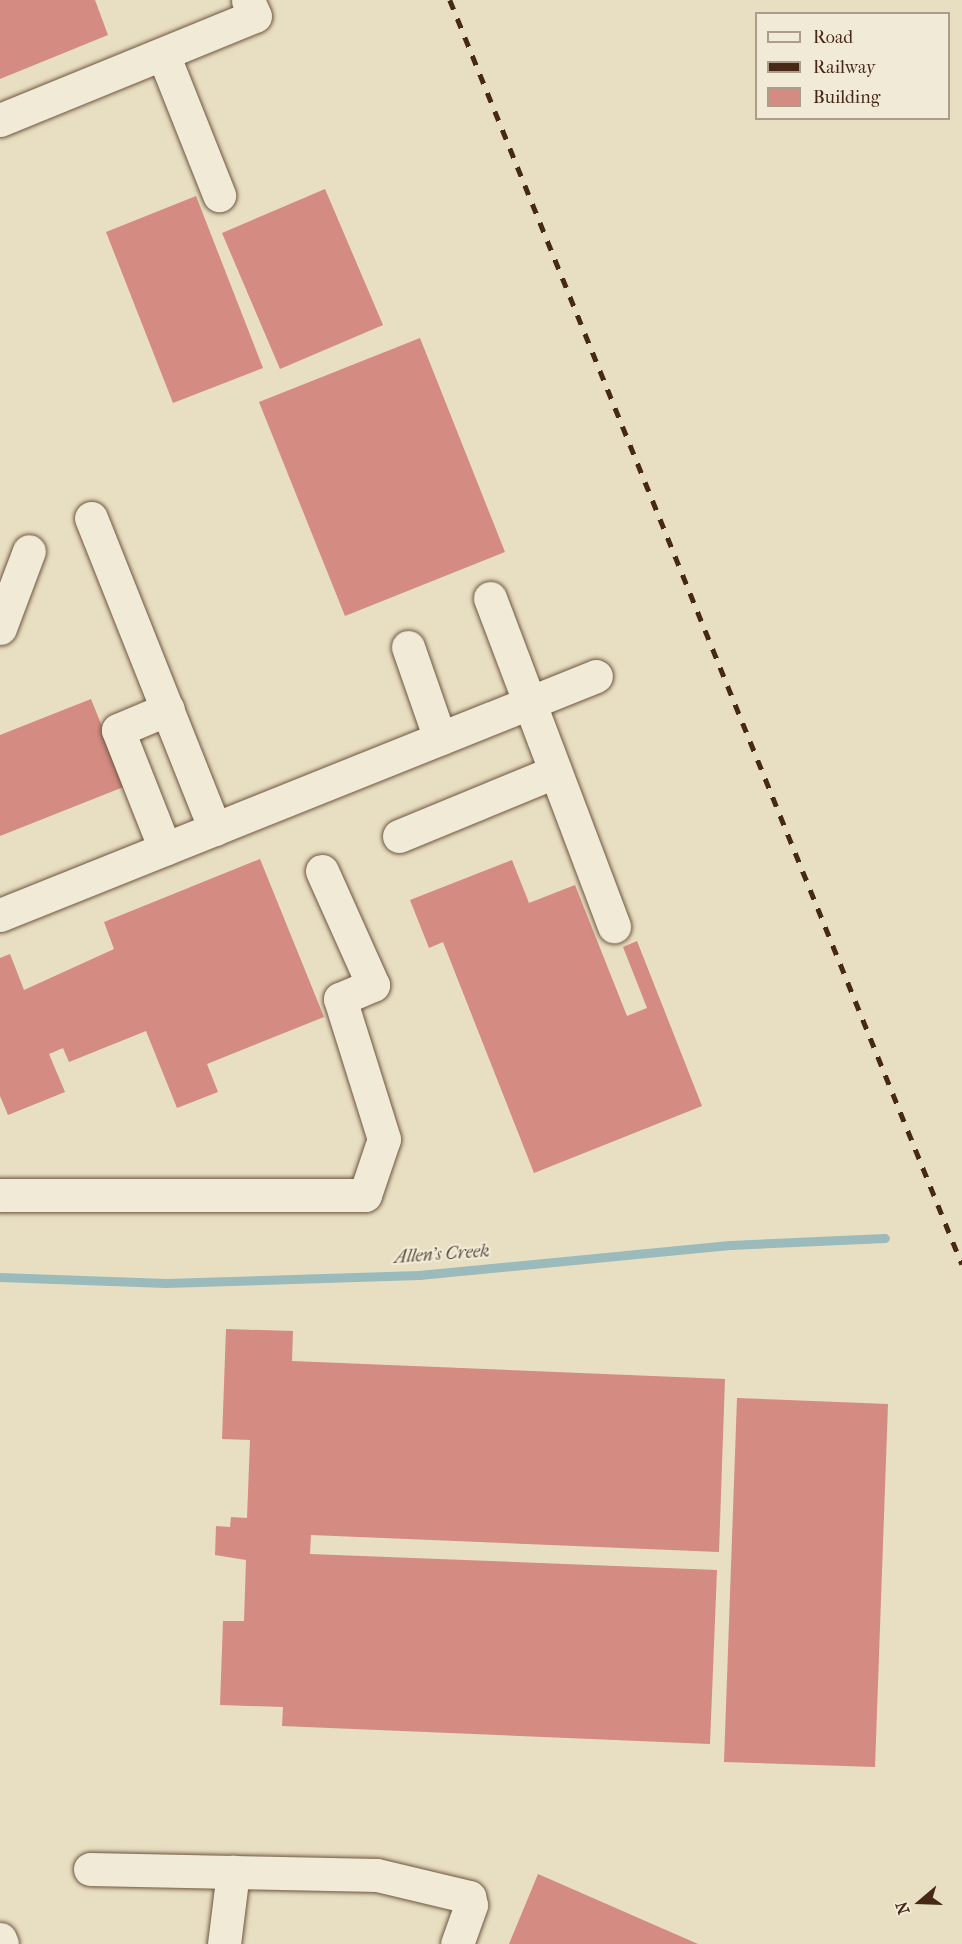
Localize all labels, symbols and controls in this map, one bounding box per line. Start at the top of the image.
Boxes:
legend [755,12,950,120]
text: Road [813,27,853,48]
text: Railway [813,57,876,78]
text: Building [813,87,880,108]
water label: Allen's Creek [394,1241,490,1269]
north arrow [890,1872,950,1932]
text: N [892,1899,913,1917]

